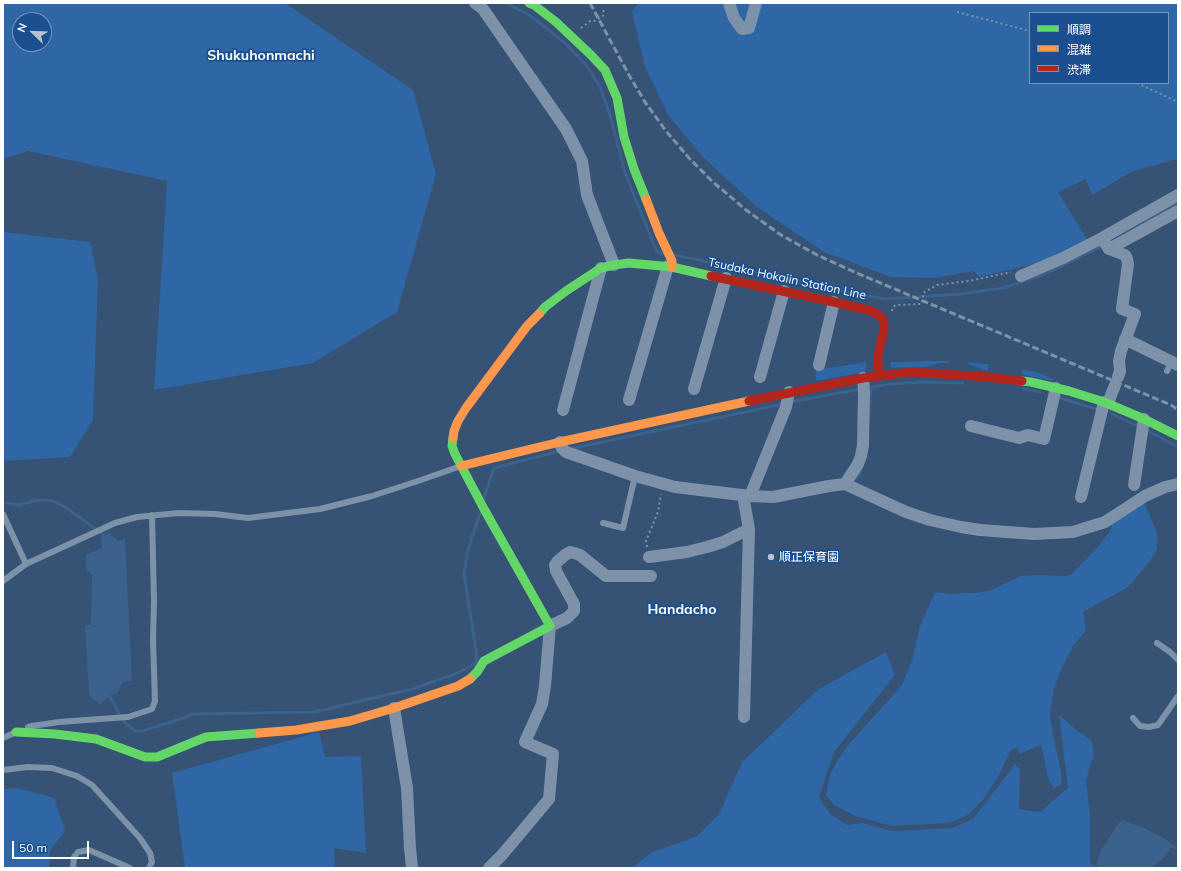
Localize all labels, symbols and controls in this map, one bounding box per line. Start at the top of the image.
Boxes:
north arrow [12,12,52,52]
legend [1029,12,1169,84]
text: N [14,21,30,34]
text: 順調 [1067,22,1091,37]
text: 混雑 [1067,42,1091,57]
district label: Shukuhonmachi [207,48,315,64]
text: 渋滞 [1067,62,1091,77]
street label: Tsudaka Hokaiin Station Line [707,255,867,303]
place label: 順正保育園 [779,550,839,564]
marker: 順正保育園 [766,552,776,562]
district label: Handacho [647,602,717,618]
scale bar [14,833,91,859]
text: 50 m [19,840,47,855]

